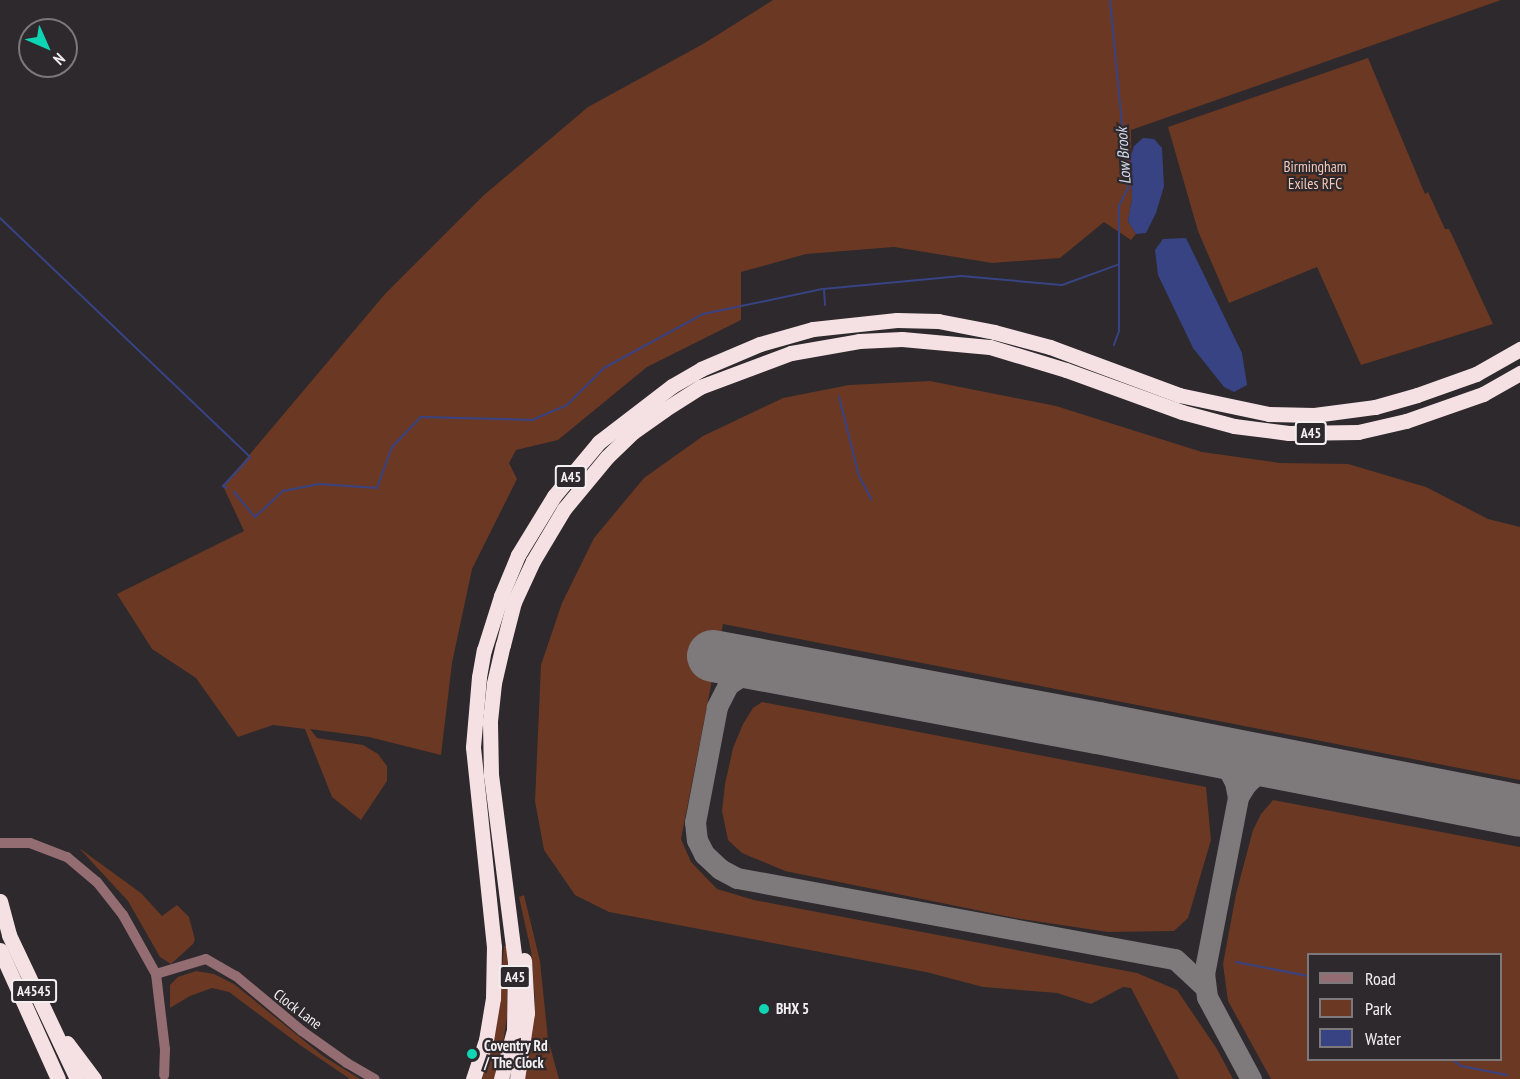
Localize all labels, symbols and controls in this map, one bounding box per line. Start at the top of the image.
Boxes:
north arrow [18,18,78,78]
text: N [49,49,69,69]
water label: Low Brook [1111,127,1135,185]
park label: Birmingham Exiles RFC [1284,157,1346,192]
road number: A45 [1294,422,1328,444]
road number: A45 [554,466,588,488]
legend [1307,953,1502,1061]
road number: A45 [498,966,532,988]
text: Road [1365,967,1396,990]
road number: A4545 [10,980,58,1002]
street label: Clock Lane [270,985,326,1033]
text: Park [1365,997,1392,1020]
place label: BHX 5 [776,1000,810,1018]
marker: BHX 5 [757,1002,771,1016]
text: Water [1365,1027,1401,1050]
place label: Coventry Rd / The Clock [484,1036,548,1071]
marker: Coventry Rd / The Clock [465,1047,479,1061]

